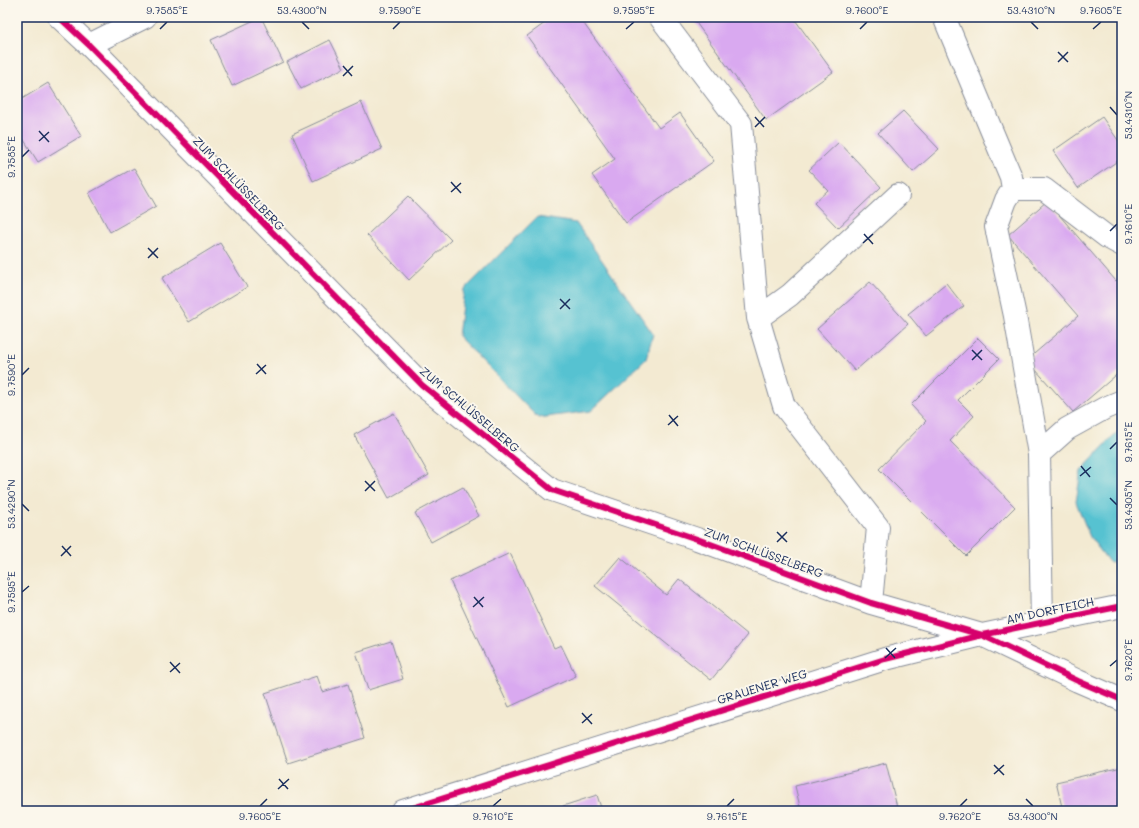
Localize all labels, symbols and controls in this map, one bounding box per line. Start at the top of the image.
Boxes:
text: 9.7585°E [146,3,188,17]
text: 53.4300°N [277,3,327,17]
text: 9.7590°E [379,3,421,17]
text: 9.7595°E [613,3,655,17]
text: 9.7600°E [846,3,888,17]
text: 53.4310°N [1007,3,1055,17]
text: 9.7605°E [1080,3,1122,17]
text: 53.4310°N [1121,91,1135,139]
street label: ZUM SCHLÜSSELBERG [190,132,288,234]
text: 9.7585°E [4,136,18,178]
text: 9.7610°E [1121,203,1135,244]
text: 9.7590°E [4,354,18,396]
street label: ZUM SCHLÜSSELBERG [417,363,523,455]
text: 9.7615°E [1121,422,1135,462]
text: 53.4290°N [4,479,18,529]
text: 53.4305°N [1121,480,1135,530]
street label: ZUM SCHLÜSSELBERG [702,523,826,581]
text: 9.7595°E [4,571,18,613]
street label: AM DORFTEICH [1004,593,1096,627]
text: 9.7620°E [1121,639,1135,681]
street label: GRAUENER WEG [715,665,809,707]
text: 9.7605°E [239,809,281,823]
text: 9.7610°E [473,809,514,823]
text: 9.7615°E [707,809,747,823]
text: 9.7620°E [939,809,981,823]
text: 53.4300°N [1008,809,1058,823]

